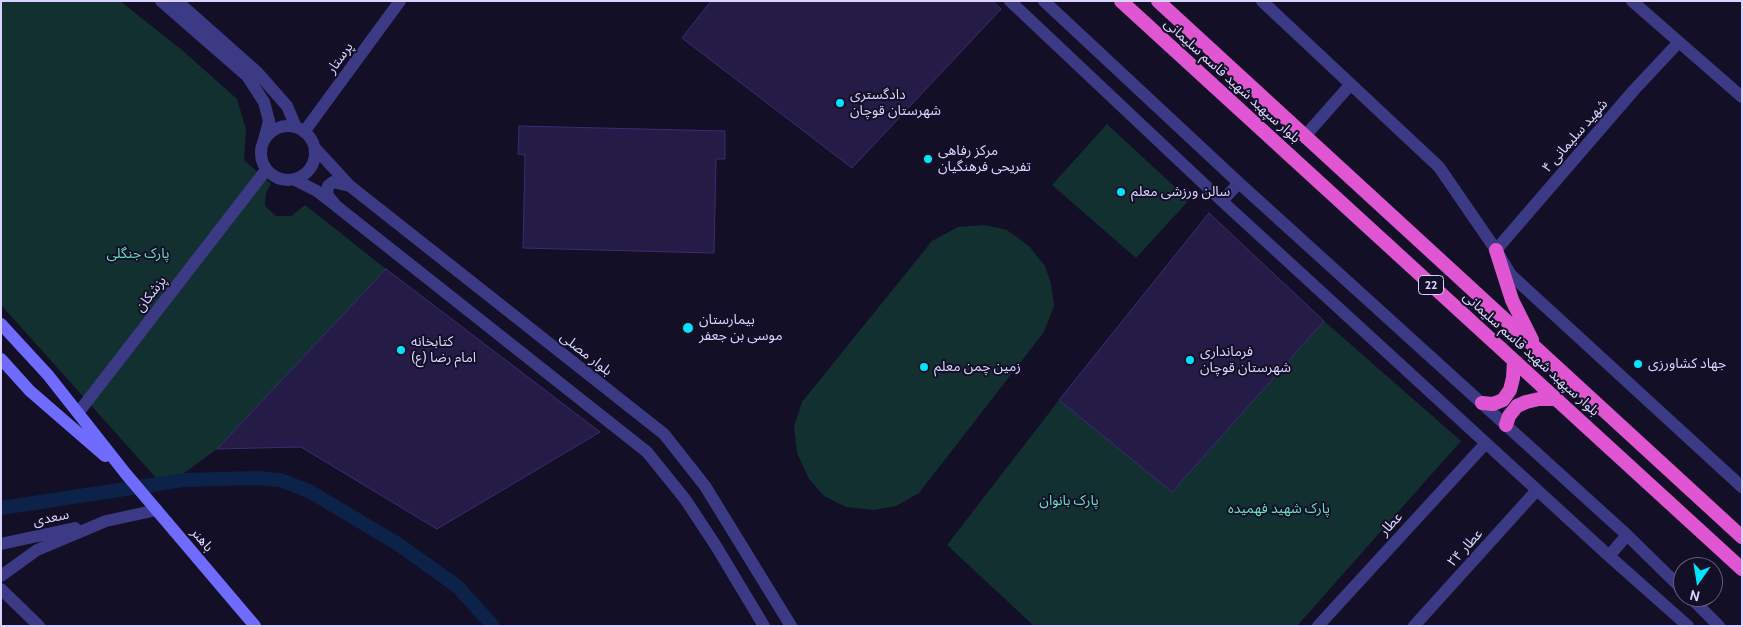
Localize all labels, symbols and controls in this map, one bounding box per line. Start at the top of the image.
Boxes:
street label: بلوار سپهبد شهید قاسم سلیمانی [1160,15,1304,147]
street label: پرستار [323,39,357,77]
place label: دادگستری شهرستان قوچان [850,87,941,120]
street label: شهید سلیمانی ۴ [1539,96,1611,176]
marker: دادگستری شهرستان قوچان [834,97,846,109]
place label: مرکز رفاهی تفریحی فرهنگیان [938,143,1031,176]
marker: مرکز رفاهی تفریحی فرهنگیان [922,153,934,165]
place label: سالن ورزشی معلم [1131,184,1230,200]
marker: سالن ورزشی معلم [1115,186,1127,198]
park label: پارک جنگلی [107,246,169,262]
street label: پزشکان [132,273,170,315]
road number: 22 [1418,276,1444,294]
street label: بلوار سپهبد شهید قاسم سلیمانی [1459,288,1603,420]
place label: بیمارستان موسی بن جعفر [699,312,783,344]
marker: بیمارستان موسی بن جعفر [681,321,695,335]
street label: بلوار مصلی [557,329,615,379]
place label: کتابخانه امام رضا (ع) [411,334,476,367]
marker: کتابخانه امام رضا (ع) [395,344,407,356]
place label: فرمانداری شهرستان قوچان [1200,344,1291,377]
marker: فرمانداری شهرستان قوچان [1184,354,1196,366]
place label: جهاد کشاورزی [1648,356,1726,372]
marker: جهاد کشاورزی [1632,358,1644,370]
place label: زمین چمن معلم [934,359,1021,375]
marker: زمین چمن معلم [918,361,930,373]
park label: پارک بانوان [1039,493,1099,509]
park label: پارک شهید فهمیده [1228,501,1330,517]
street label: سعدی [31,506,71,530]
street label: عطار [1376,509,1406,539]
street label: باهنر [187,525,217,555]
street label: عطار ۲۴ [1444,526,1486,570]
north arrow [1673,557,1723,607]
text: N [1688,586,1702,606]

